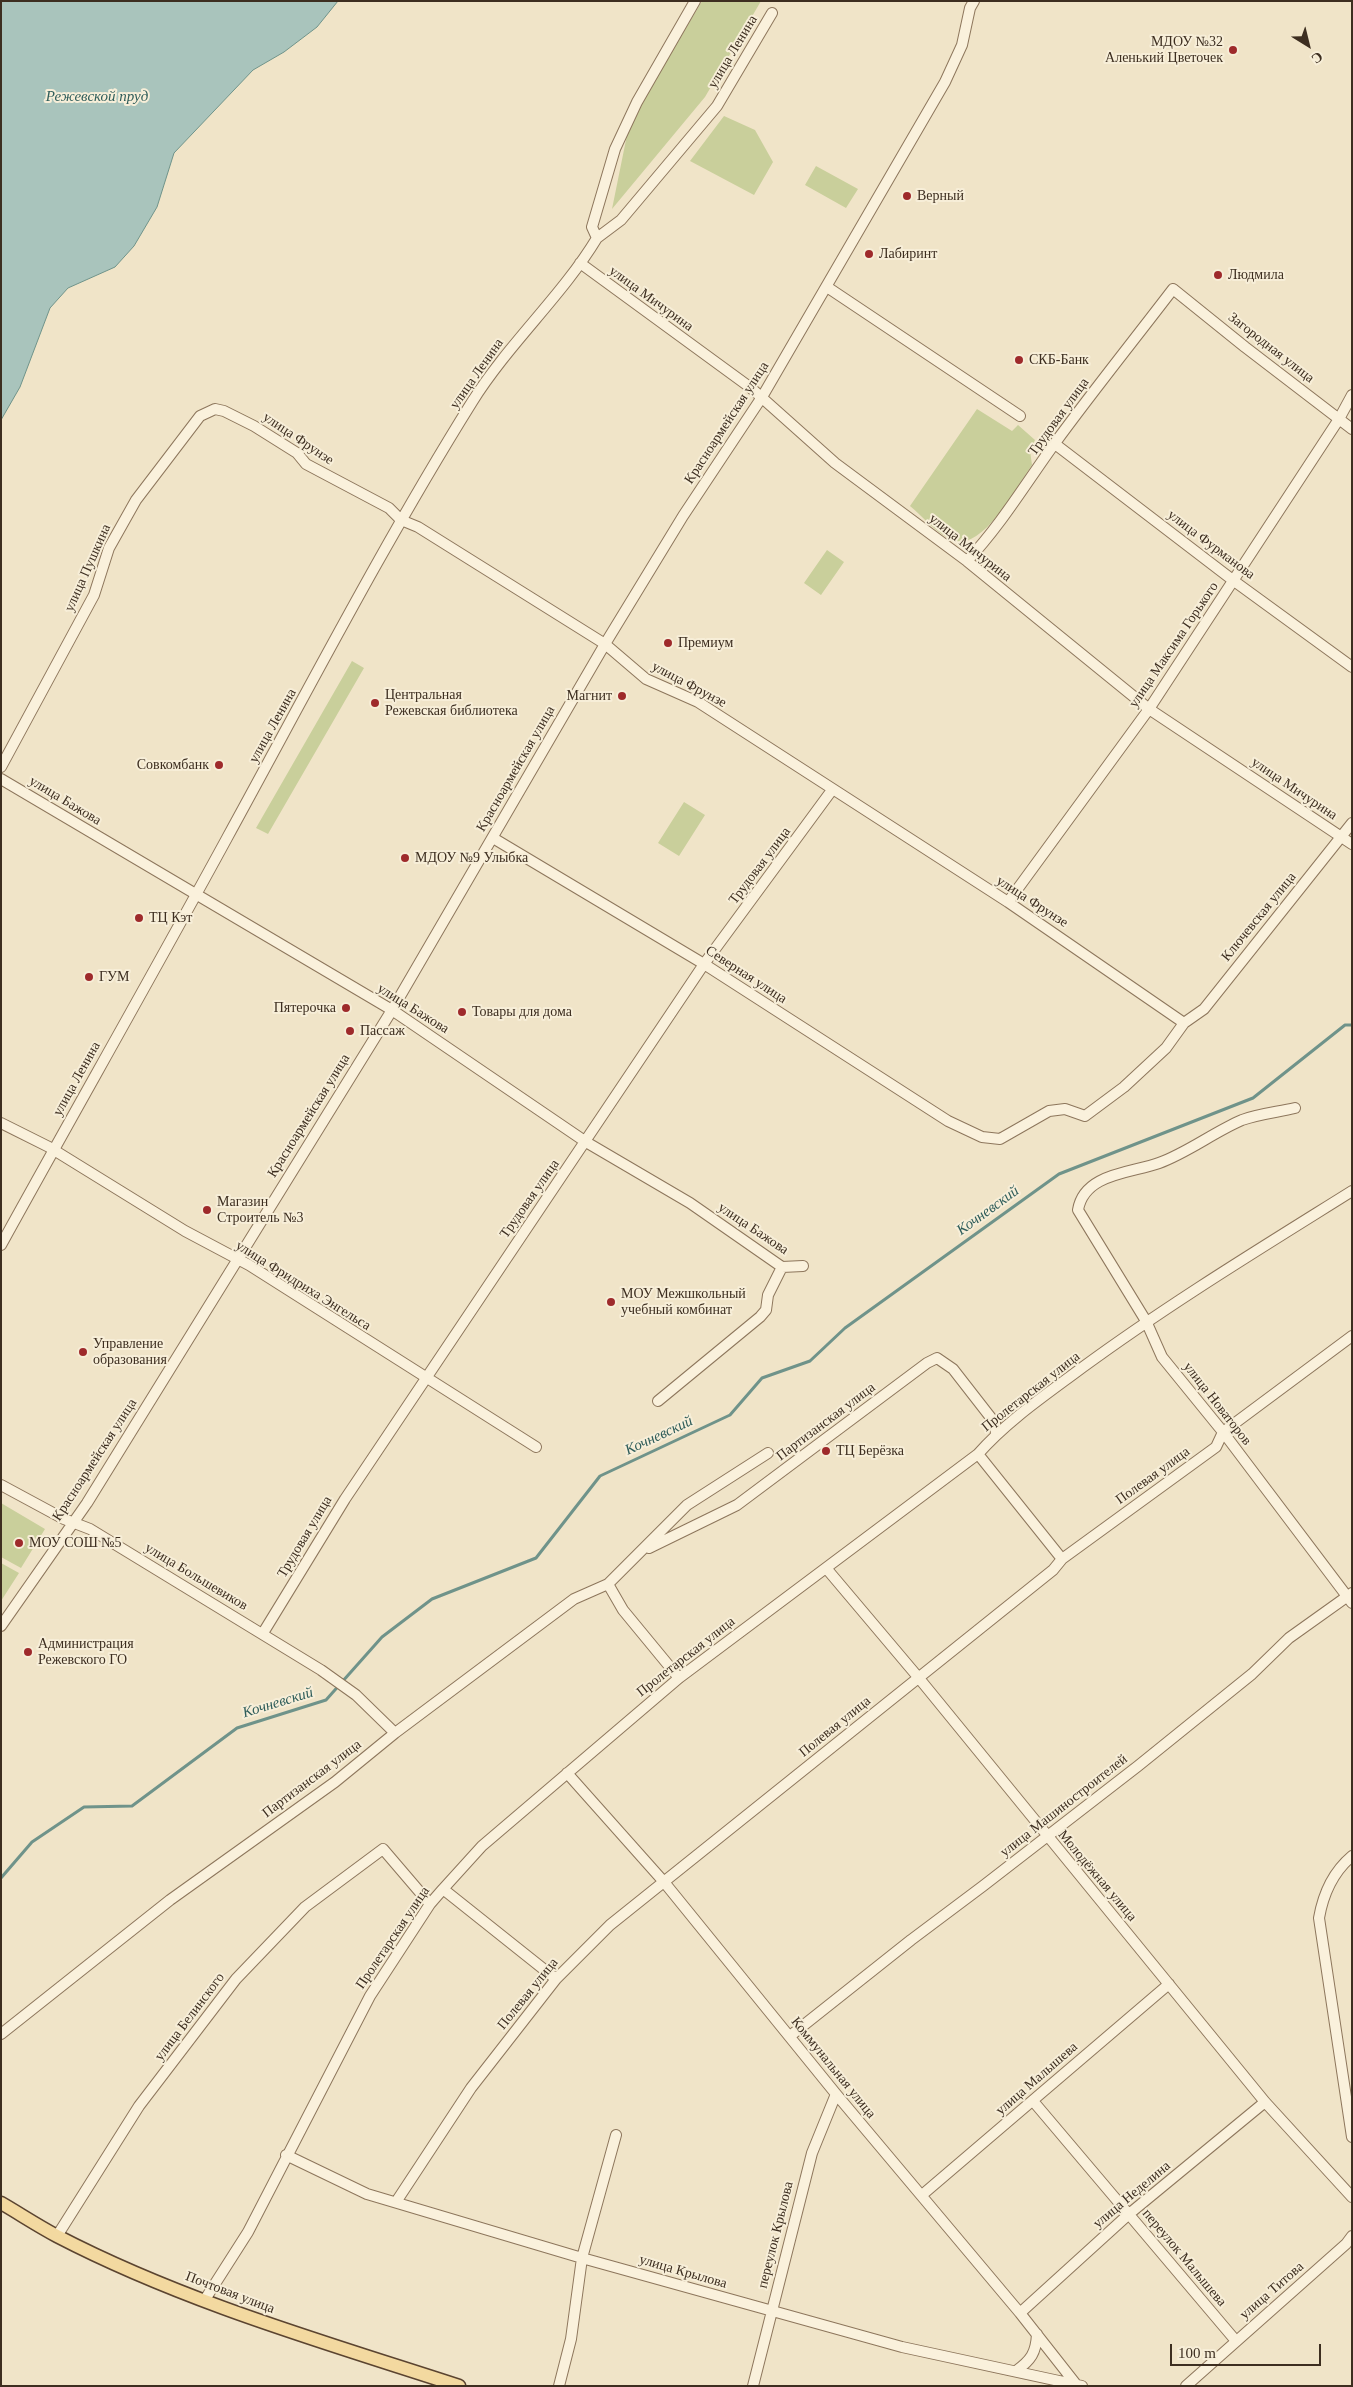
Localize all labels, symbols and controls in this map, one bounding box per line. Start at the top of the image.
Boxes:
street label: улица Ленина [705,12,761,92]
north arrow [1283,20,1333,70]
place label: МДОУ №32 Аленький Цветочек [1105,34,1223,66]
marker: МДОУ №32 Аленький Цветочек [1227,44,1239,56]
text: С [1309,48,1326,67]
water label: Режевской пруд [46,88,148,106]
place label: Верный [917,188,964,204]
marker: Верный [901,190,913,202]
place label: Лабиринт [879,246,937,262]
marker: Лабиринт [863,248,875,260]
street label: улица Мичурина [606,263,696,335]
place label: Людмила [1228,267,1284,283]
marker: Людмила [1212,269,1224,281]
street label: Загородная улица [1225,309,1317,387]
street label: улица Ленина [446,335,508,413]
place label: СКБ-Банк [1029,352,1089,368]
marker: СКБ-Банк [1013,354,1025,366]
street label: Красноармейская улица [681,359,773,487]
street label: Трудовая улица [1025,375,1093,459]
street label: улица Фрунзе [259,409,337,469]
street label: улица Фурманова [1164,507,1258,583]
street label: улица Мичурина [925,511,1015,585]
street label: улица Пушкина [61,522,115,614]
street label: улица Максима Горького [1126,579,1222,711]
place label: Премиум [678,635,733,651]
marker: Премиум [662,637,674,649]
street label: улица Фрунзе [649,658,729,712]
street label: улица Ленина [246,686,300,766]
place label: Центральная Режевская библиотека [385,687,518,720]
place label: Магнит [566,688,612,704]
marker: Магнит [616,690,628,702]
marker: Центральная Режевская библиотека [369,697,381,709]
street label: Красноармейская улица [473,703,559,835]
street label: улица Мичурина [1248,754,1340,824]
place label: Совкомбанк [137,757,209,773]
marker: Совкомбанк [213,759,225,771]
street label: улица Бажова [26,773,104,829]
street label: Трудовая улица [726,824,794,908]
place label: МДОУ №9 Улыбка [415,850,528,866]
marker: МДОУ №9 Улыбка [399,852,411,864]
street label: Ключевская улица [1218,869,1300,965]
street label: улица Фрунзе [993,873,1071,931]
place label: ТЦ Кэт [149,910,192,926]
marker: ТЦ Кэт [133,912,145,924]
street label: Северная улица [702,942,790,1008]
place label: ГУМ [99,969,129,985]
marker: ГУМ [83,971,95,983]
street label: улица Бажова [374,980,452,1038]
place label: Пятерочка [274,1000,336,1016]
marker: Пятерочка [340,1002,352,1014]
place label: Товары для дома [472,1004,572,1020]
marker: Товары для дома [456,1006,468,1018]
place label: Пассаж [360,1023,405,1039]
marker: Пассаж [344,1025,356,1037]
street label: улица Ленина [50,1039,104,1119]
street label: Красноармейская улица [264,1051,354,1181]
street label: Трудовая улица [497,1156,563,1242]
water label: Кочневский [953,1182,1023,1240]
place label: Магазин Строитель №3 [217,1194,303,1226]
street label: улица Бажова [715,1199,791,1259]
marker: Магазин Строитель №3 [201,1204,213,1216]
street label: улица Фридриха Энгельса [232,1237,374,1335]
place label: МОУ Межшкольный учебный комбинат [621,1286,746,1318]
marker: МОУ Межшкольный учебный комбинат [605,1296,617,1308]
place label: Управление образования [93,1336,167,1368]
marker: Управление образования [77,1346,89,1358]
street label: Пролетарская улица [978,1348,1084,1436]
street label: улица Новаторов [1179,1359,1255,1449]
street label: Партизанская улица [773,1379,879,1465]
street label: Красноармейская улица [49,1396,141,1524]
water label: Кочневский [622,1412,696,1460]
place label: ТЦ Берёзка [836,1443,904,1459]
street label: Полевая улица [1113,1444,1193,1508]
marker: ТЦ Берёзка [820,1445,832,1457]
street label: Трудовая улица [274,1493,336,1581]
place label: МОУ СОШ №5 [29,1535,122,1551]
marker: МОУ СОШ №5 [13,1537,25,1549]
street label: улица Большевиков [141,1540,251,1614]
street label: Пролетарская улица [633,1613,739,1701]
place label: Администрация Режевского ГО [38,1636,134,1668]
marker: Администрация Режевского ГО [22,1646,34,1658]
water label: Кочневский [241,1684,315,1722]
street label: Полевая улица [796,1693,874,1761]
street label: Партизанская улица [259,1736,365,1822]
street label: улица Машиностроителей [997,1751,1131,1861]
street label: Молодёжная улица [1054,1827,1140,1925]
street label: Пролетарская улица [352,1883,434,1993]
street label: Полевая улица [494,1955,562,2033]
street label: улица Белинского [151,1970,229,2064]
street label: Коммунальная улица [787,2014,879,2122]
street label: улица Малышева [993,2039,1081,2119]
street label: улица Неделина [1090,2158,1174,2232]
street label: переулок Крылова [755,2180,797,2290]
street label: переулок Малышева [1138,2206,1230,2310]
street label: улица Крылова [637,2251,729,2293]
street label: улица Титова [1237,2259,1307,2323]
street label: Почтовая улица [183,2268,277,2318]
scale bar [1173,2334,1324,2366]
text: 100 m [1178,2345,1216,2361]

